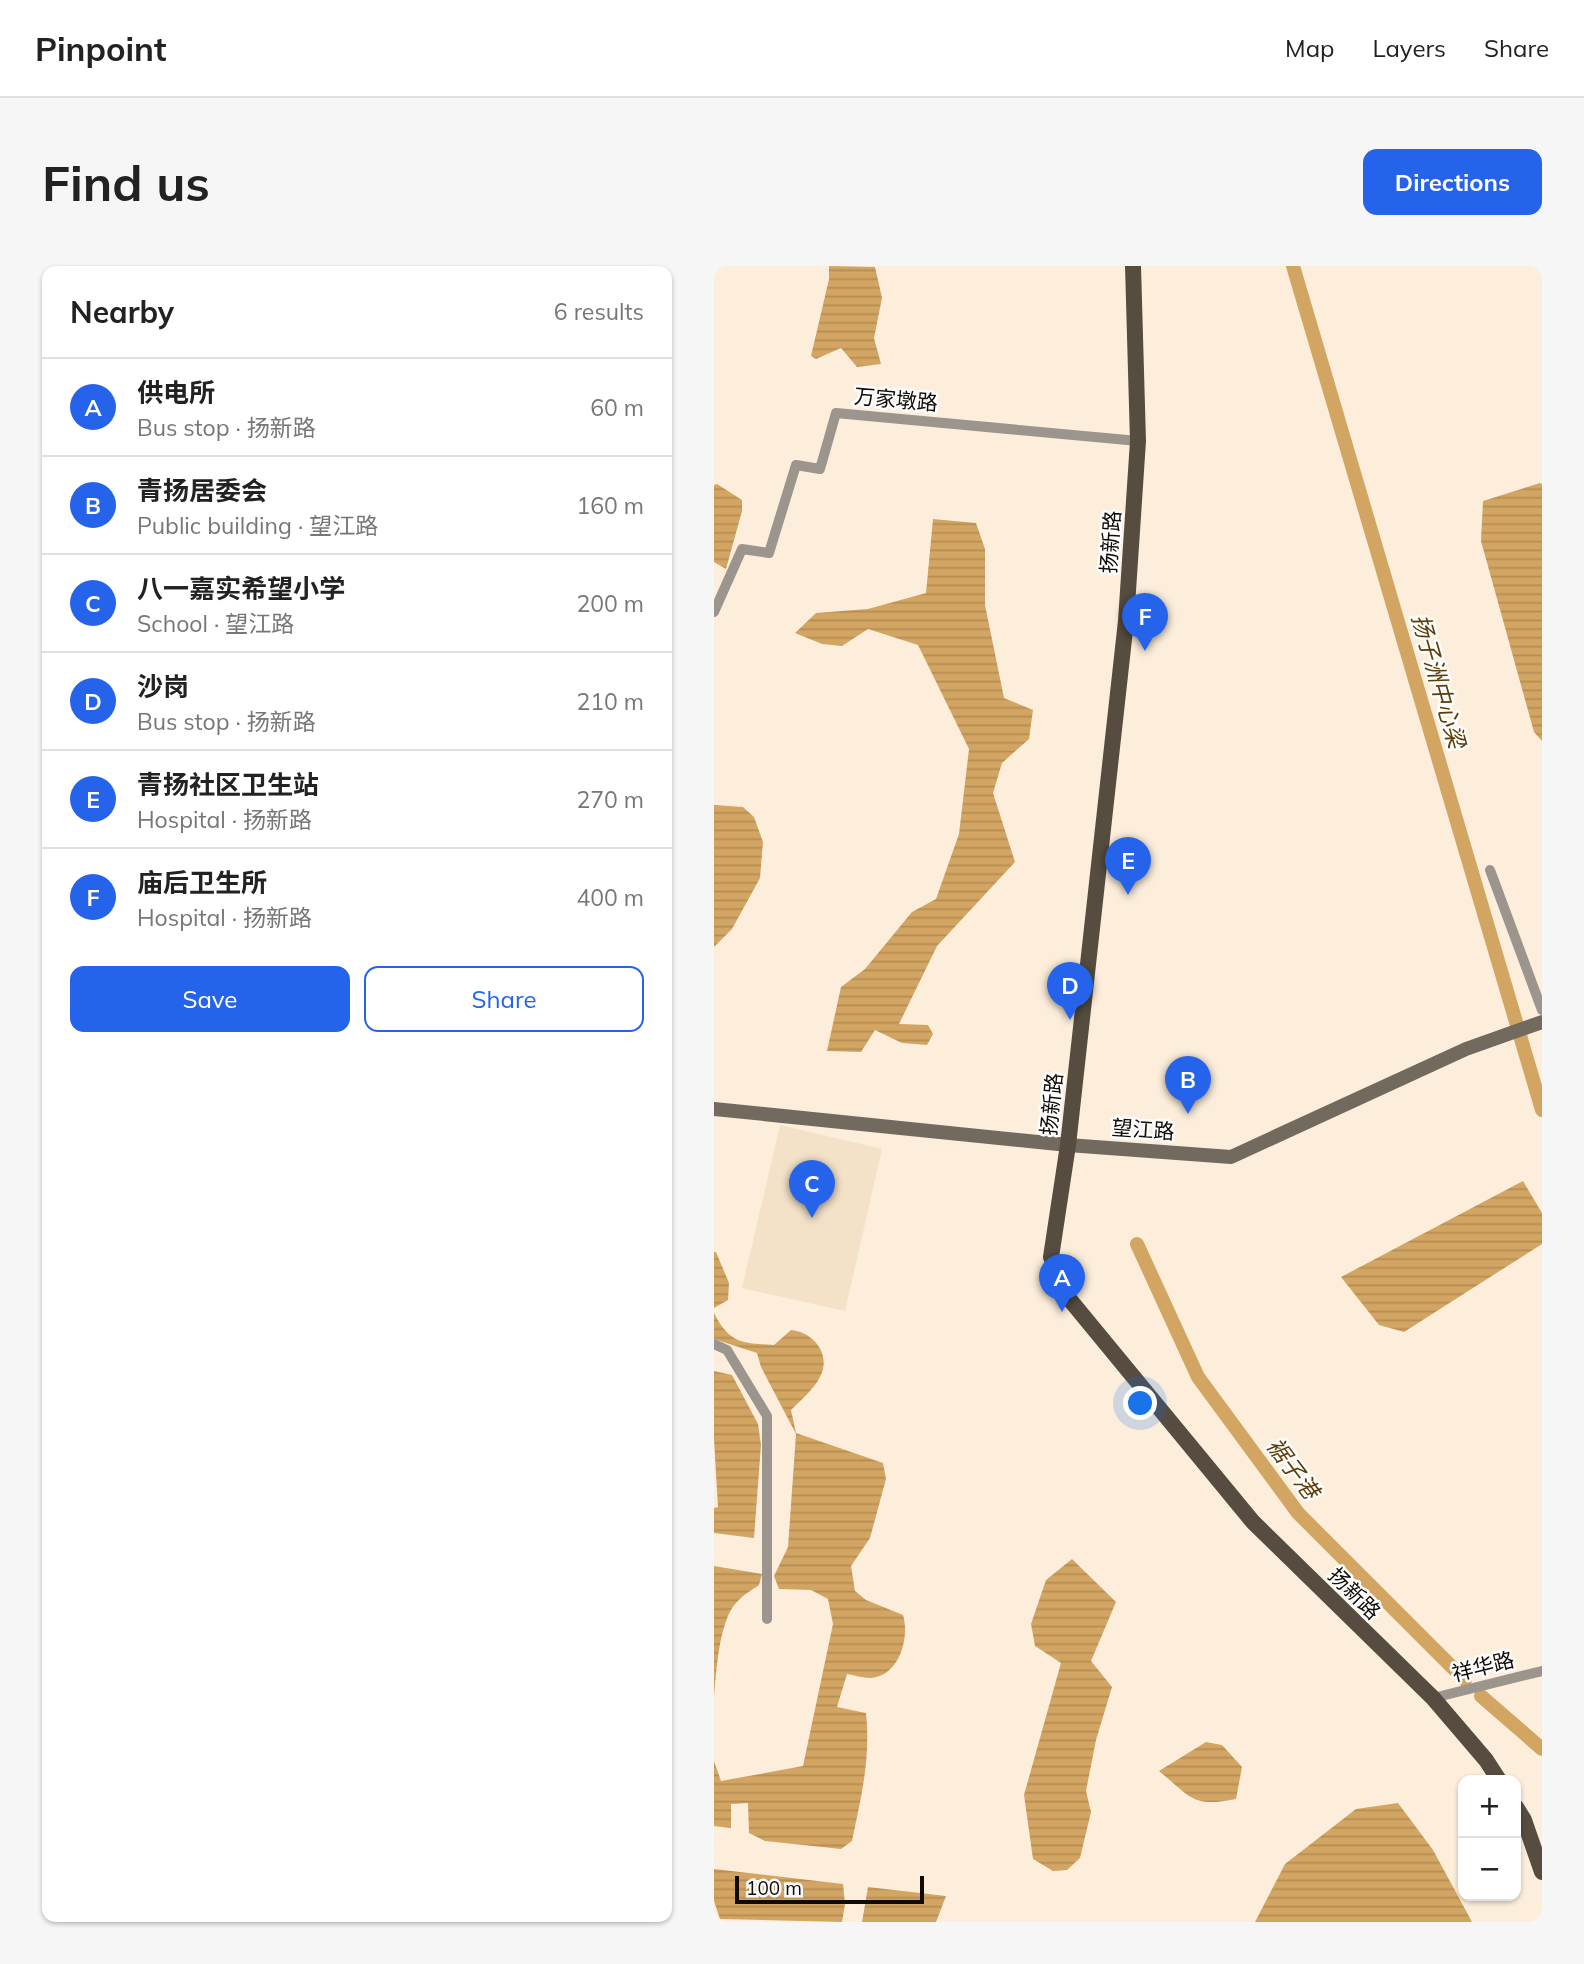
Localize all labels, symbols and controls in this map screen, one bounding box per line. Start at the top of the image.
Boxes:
text: Pinpoint [35,28,167,69]
text: Map [1285,33,1334,63]
text: Layers [1372,33,1446,63]
text: Share [1484,33,1549,63]
button: Directions [1363,149,1542,215]
text: Find us [42,152,210,213]
text: Nearby [70,293,174,331]
text: 6 results [554,297,644,326]
text: 供电所 [137,376,215,409]
street label: 万家墩路 [853,382,939,416]
text: A [84,393,102,422]
text: 60 m [590,393,644,422]
text: Bus stop · 扬新路 [137,413,316,442]
text: 青扬居委会 [137,474,267,507]
text: B [85,491,101,520]
text: 160 m [576,491,644,520]
street label: 扬新路 [1095,510,1125,574]
text: Public building · 望江路 [137,511,378,540]
text: 八一嘉实希望小学 [137,572,345,605]
text: C [85,589,101,618]
text: 200 m [576,589,644,618]
pin: F [1122,593,1168,651]
text: School · 望江路 [137,609,294,638]
water label: 扬子洲中心梁 [1406,611,1473,753]
text: 沙岗 [137,670,189,703]
text: D [84,687,102,716]
text: 210 m [576,687,644,716]
text: Bus stop · 扬新路 [137,707,316,736]
text: 青扬社区卫生站 [137,768,319,801]
text: E [86,785,100,814]
text: 270 m [576,785,644,814]
text: Hospital · 扬新路 [137,805,312,834]
pin: E [1105,837,1151,895]
text: 庙后卫生所 [137,866,267,899]
text: F [86,883,100,912]
text: 400 m [576,883,644,912]
text: Hospital · 扬新路 [137,903,312,932]
pin: D [1047,962,1093,1020]
button: Save [70,966,350,1032]
button: Share [364,966,644,1032]
pin: B [1165,1056,1211,1114]
street label: 扬新路 [1035,1071,1067,1137]
street label: 望江路 [1111,1114,1175,1144]
pin: C [789,1160,835,1218]
pin: A [1039,1254,1085,1312]
your location [1123,1386,1157,1420]
water label: 裾子港 [1261,1432,1327,1507]
street label: 扬新路 [1324,1562,1386,1624]
street label: 祥华路 [1449,1646,1517,1686]
map controls [1458,1775,1521,1901]
button: + [1458,1775,1521,1838]
button: − [1458,1838,1521,1901]
scale bar [735,1873,924,1905]
text: 100 m [746,1876,802,1900]

